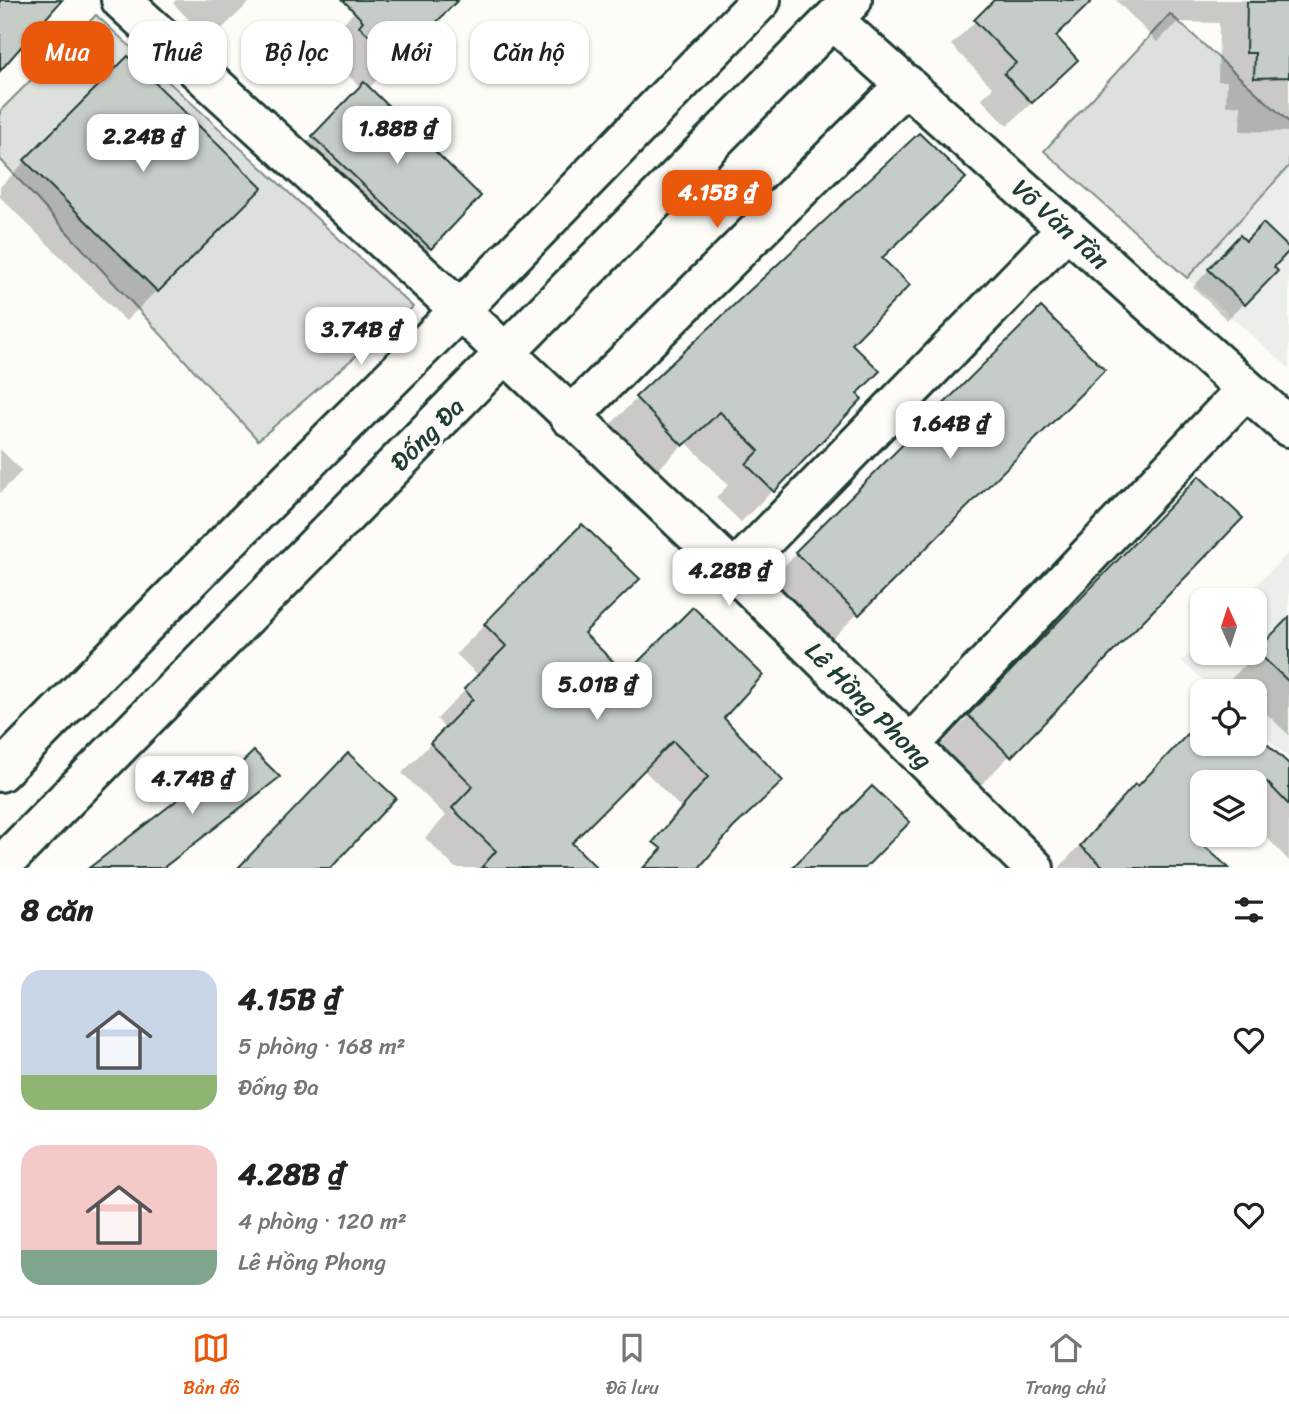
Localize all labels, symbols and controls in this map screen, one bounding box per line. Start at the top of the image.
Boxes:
chip: Mua [21,21,114,84]
chip: Thuê [128,21,227,84]
chip: Bộ lọc [241,21,353,84]
chip: Mới [367,21,456,84]
chip: Căn hộ [470,21,589,84]
pin: 1.88B ₫ [332,106,462,166]
text: 1.88B ₫ [358,108,436,149]
pin: 2.24B ₫ [78,114,208,174]
text: 2.24B ₫ [103,116,183,157]
street label: Võ Văn Tần [1001,167,1121,281]
pin: 4.15B ₫ [652,170,782,230]
text: 4.15B ₫ [678,172,756,213]
pin: 3.74B ₫ [296,308,426,367]
text: 3.74B ₫ [321,309,401,350]
street label: Đống Đa [378,385,476,483]
pin: 1.64B ₫ [885,402,1015,461]
text: 1.64B ₫ [912,403,988,444]
pin: 4.28B ₫ [664,548,794,608]
text: 4.28B ₫ [688,550,770,591]
north arrow [1190,588,1267,665]
map controls [1190,588,1267,847]
street label: Lê Hồng Phong [794,630,944,780]
pin: 5.01B ₫ [532,662,662,722]
text: 5.01B ₫ [558,664,636,705]
button: locate [1190,679,1267,756]
pin: 4.74B ₫ [127,756,257,816]
text: 4.74B ₫ [151,758,233,799]
button: layers [1190,770,1267,847]
text: 8 căn [21,883,93,937]
icon: filters [1230,891,1268,929]
text: 4.15B ₫ [238,972,340,1026]
icon: home [77,998,161,1082]
icon: heart [1230,1021,1268,1059]
text: 5 phòng · 168 m² [238,1026,406,1067]
text: Đống Đa [238,1067,319,1108]
text: 4.28B ₫ [238,1147,344,1201]
icon: home [77,1173,161,1257]
icon: heart [1230,1196,1268,1234]
text: 4 phòng · 120 m² [238,1201,407,1242]
text: Lê Hồng Phong [238,1242,386,1283]
tab: Bản đồ [183,1329,239,1404]
tab: Đã lưu [606,1329,659,1404]
tab: Trang chủ [1025,1329,1106,1404]

